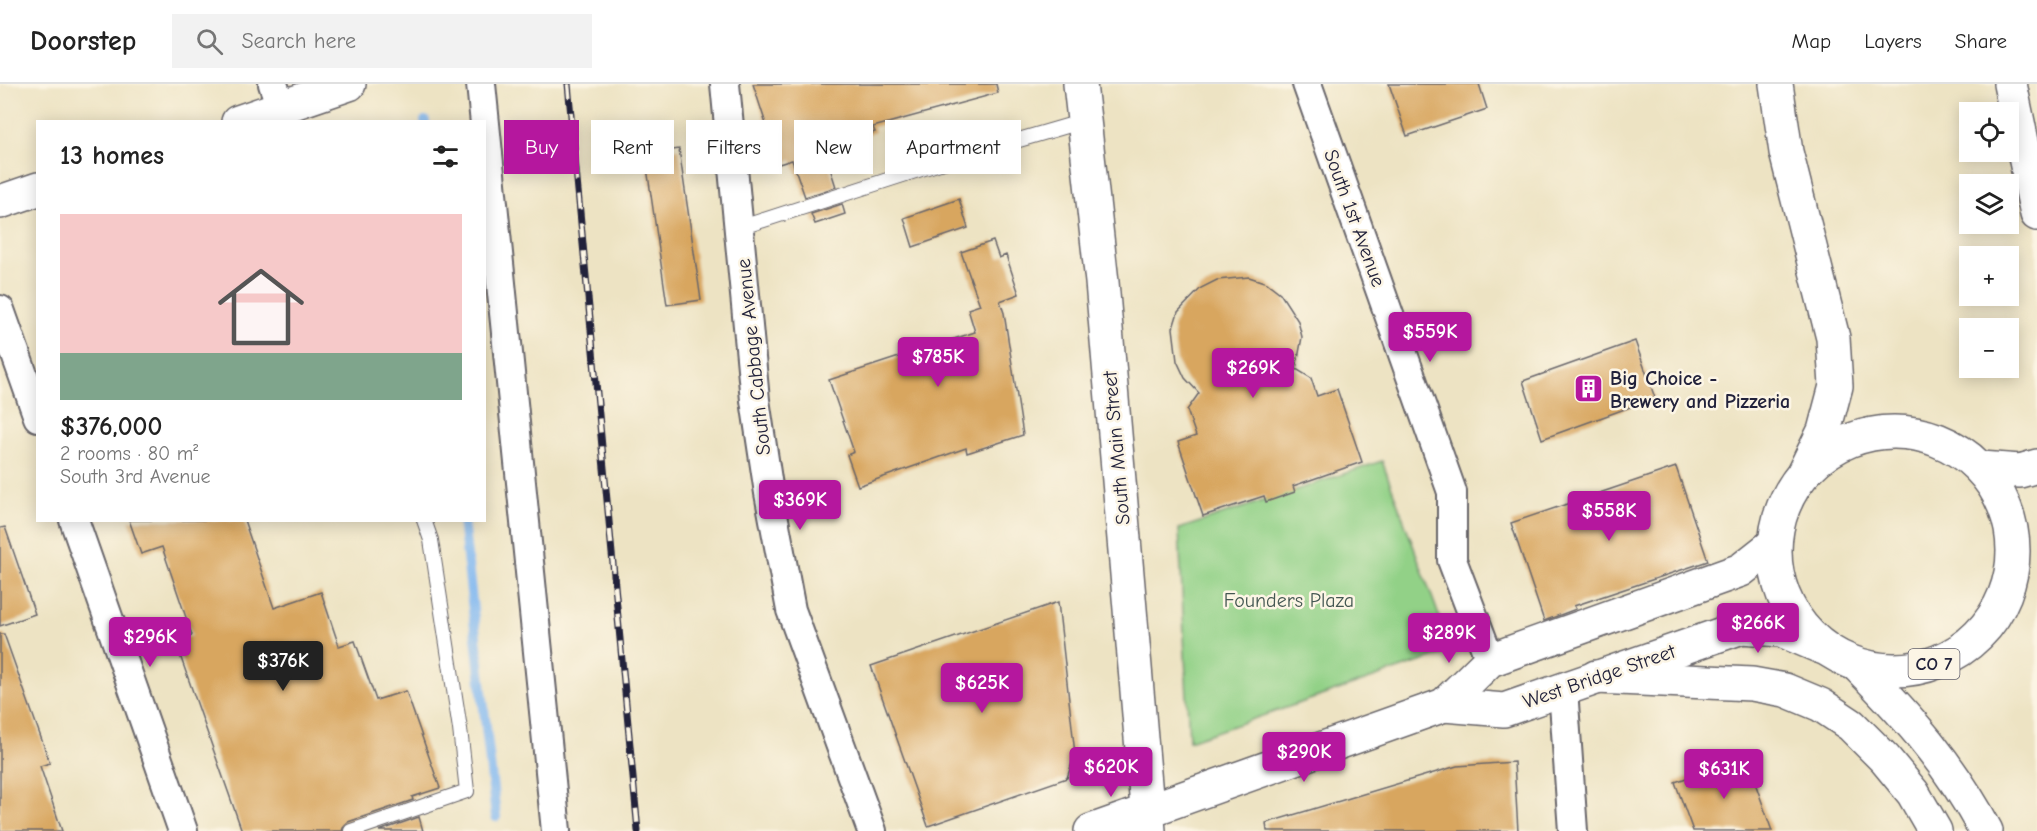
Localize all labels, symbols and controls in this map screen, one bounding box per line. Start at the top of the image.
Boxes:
search box [172,14,592,68]
text: Doorstep [30,25,136,57]
icon: search [193,25,226,58]
text: Search here [241,28,356,54]
text: Map [1792,29,1831,53]
text: Layers [1864,29,1922,53]
text: Share [1955,29,2007,53]
map controls [1959,102,2019,378]
button: locate [1959,102,2019,162]
chip: Buy [504,120,579,174]
chip: Rent [591,120,674,174]
chip: Filters [686,120,782,174]
chip: New [794,120,873,174]
chip: Apartment [885,120,1021,174]
icon: filters [429,140,462,173]
text: 13 homes [60,141,164,171]
street label: South 1st Avenue [1319,146,1390,290]
button: layers [1959,174,2019,234]
button: + [1959,246,2019,306]
icon: home [207,253,315,361]
street label: South Cabbage Avenue [732,258,775,456]
pin: $559K [1388,312,1472,363]
button: − [1959,318,2019,378]
text: $559K [1403,320,1458,343]
pin: $785K [896,337,980,388]
text: $785K [912,345,964,368]
pin: $269K [1211,348,1295,399]
text: $269K [1226,356,1280,379]
place label: Big Choice - Brewery and Pizzeria [1610,367,1790,413]
street label: South Main Street [1098,369,1135,526]
building icon: Big Choice - Brewery and Pizzeria [1573,373,1605,405]
text: $376,000 [60,412,162,442]
text: 2 rooms · 80 m² [60,442,198,465]
text: South 3rd Avenue [60,465,211,488]
pin: $369K [758,480,842,531]
text: $369K [773,488,827,511]
pin: $558K [1567,491,1651,542]
text: $558K [1582,499,1636,522]
park label: Founders Plaza [1224,589,1354,612]
pin: $266K [1716,603,1800,654]
text: $266K [1731,611,1785,634]
pin: $289K [1407,613,1491,664]
pin: $296K [108,617,192,668]
text: $289K [1422,621,1476,644]
text: $296K [123,625,177,648]
street label: West Bridge Street [1520,639,1680,713]
pin: $376K [241,641,325,692]
text: $376K [257,649,309,672]
road number: CO 7 [1908,649,1960,679]
pin: $625K [940,663,1024,714]
text: $625K [955,671,1009,694]
pin: $290K [1262,732,1346,783]
text: $290K [1276,740,1332,763]
pin: $620K [1069,747,1153,798]
pin: $631K [1682,749,1766,800]
text: $620K [1083,755,1139,778]
text: $631K [1698,757,1750,780]

